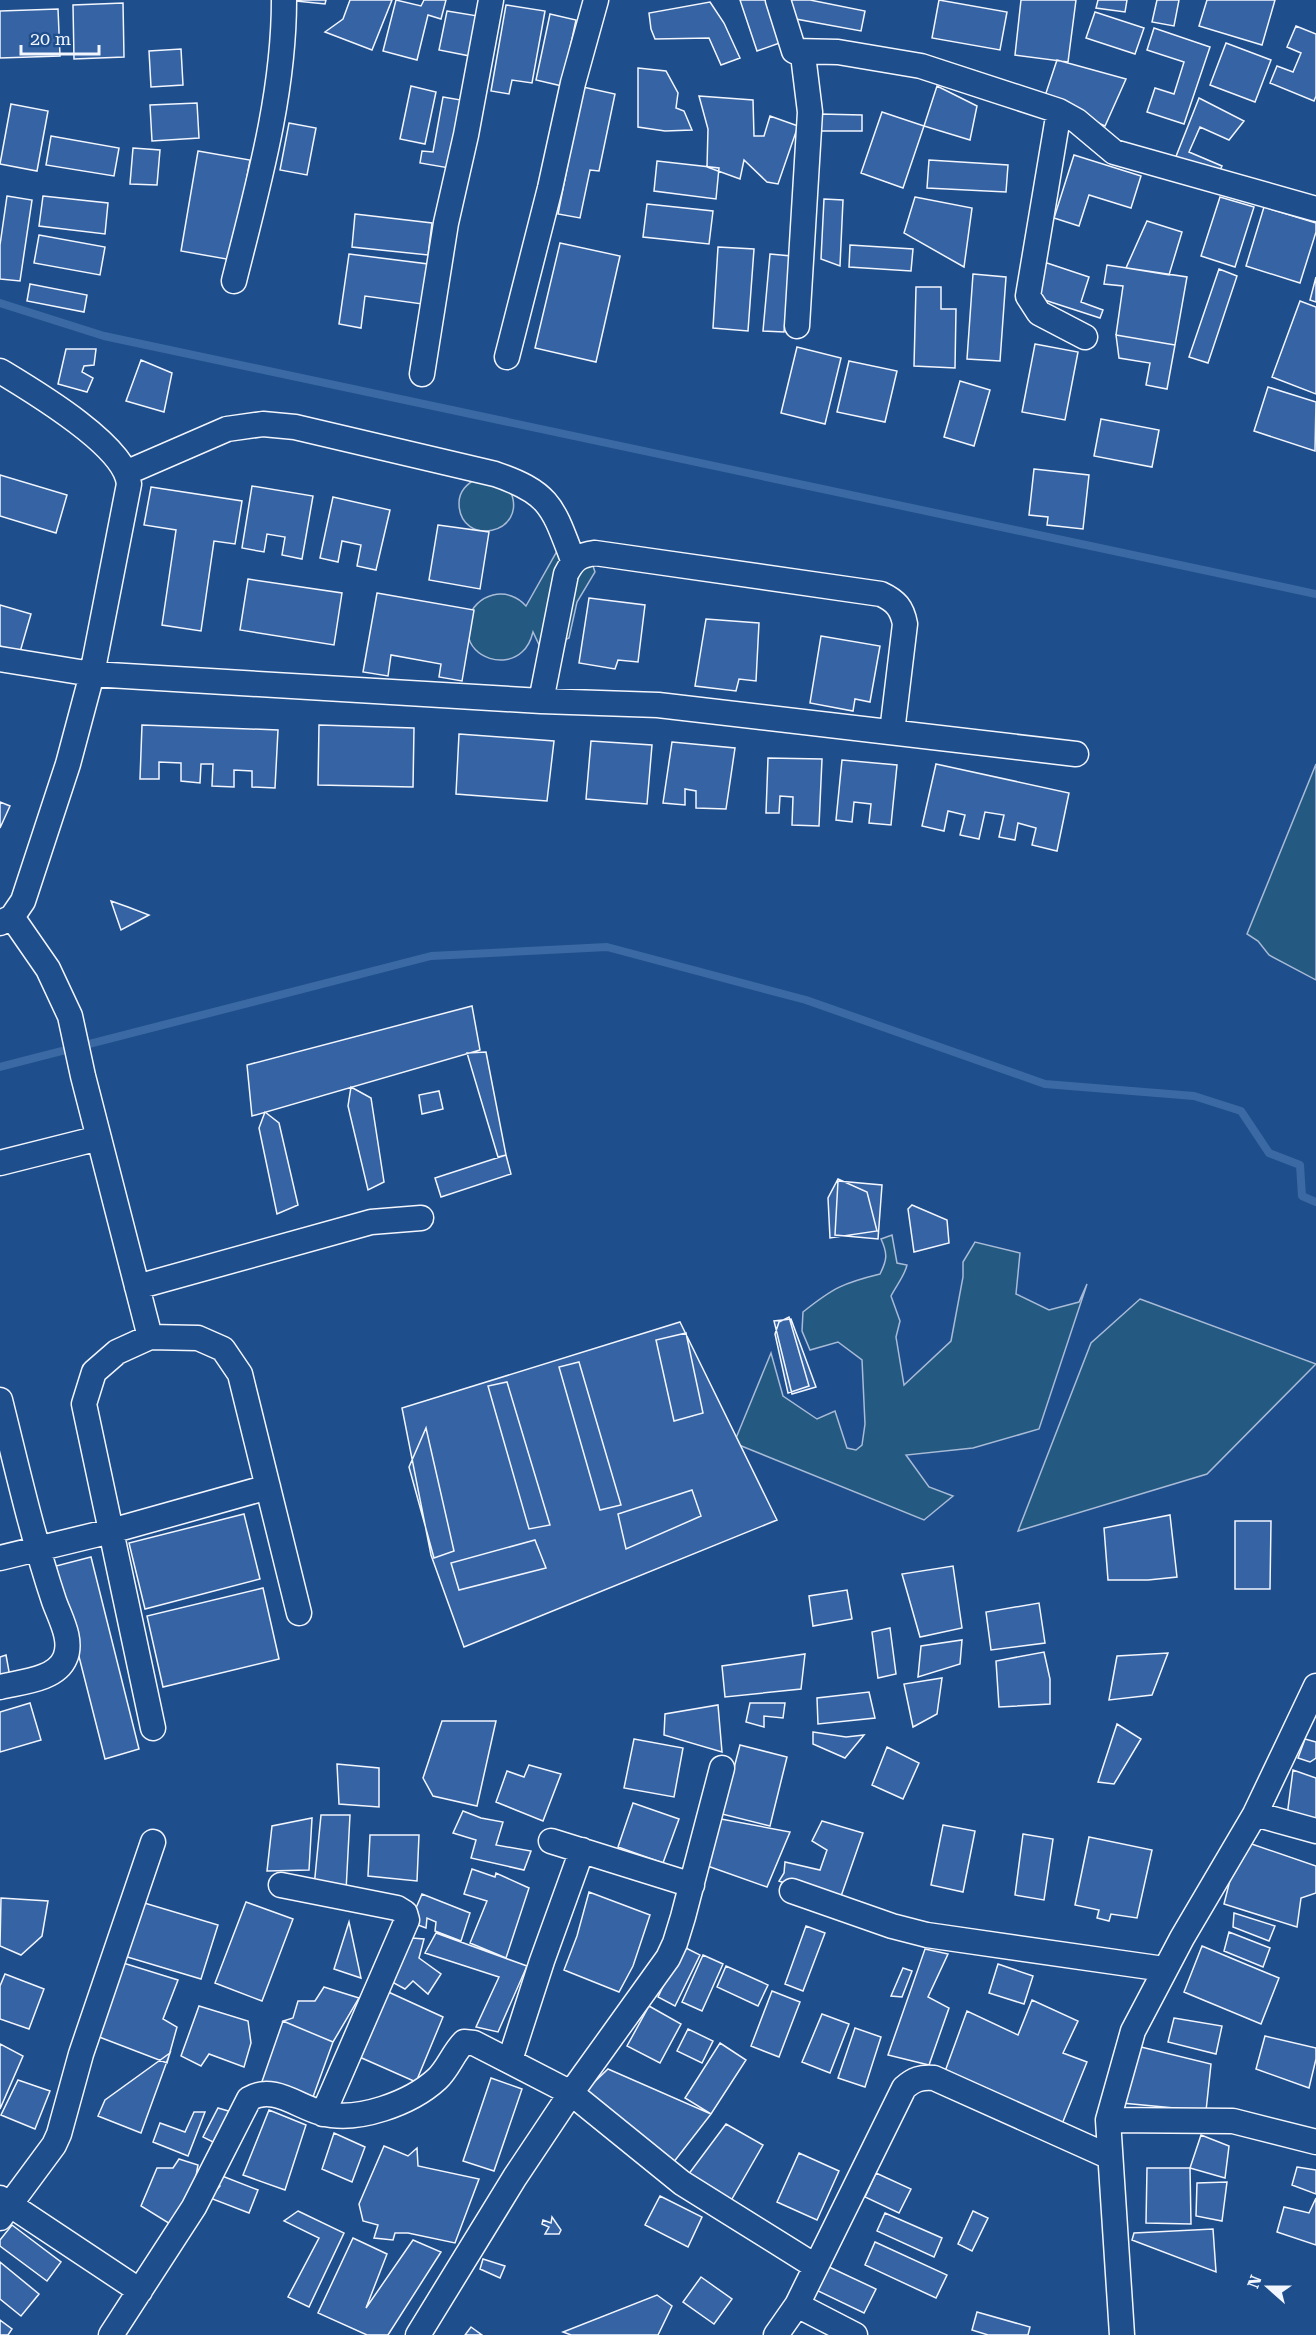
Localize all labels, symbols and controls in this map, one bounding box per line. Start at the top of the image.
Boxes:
scale bar [21,18,99,56]
text: 20 m [30,28,71,49]
north arrow [1238,2257,1298,2317]
text: N [1243,2273,1266,2291]

